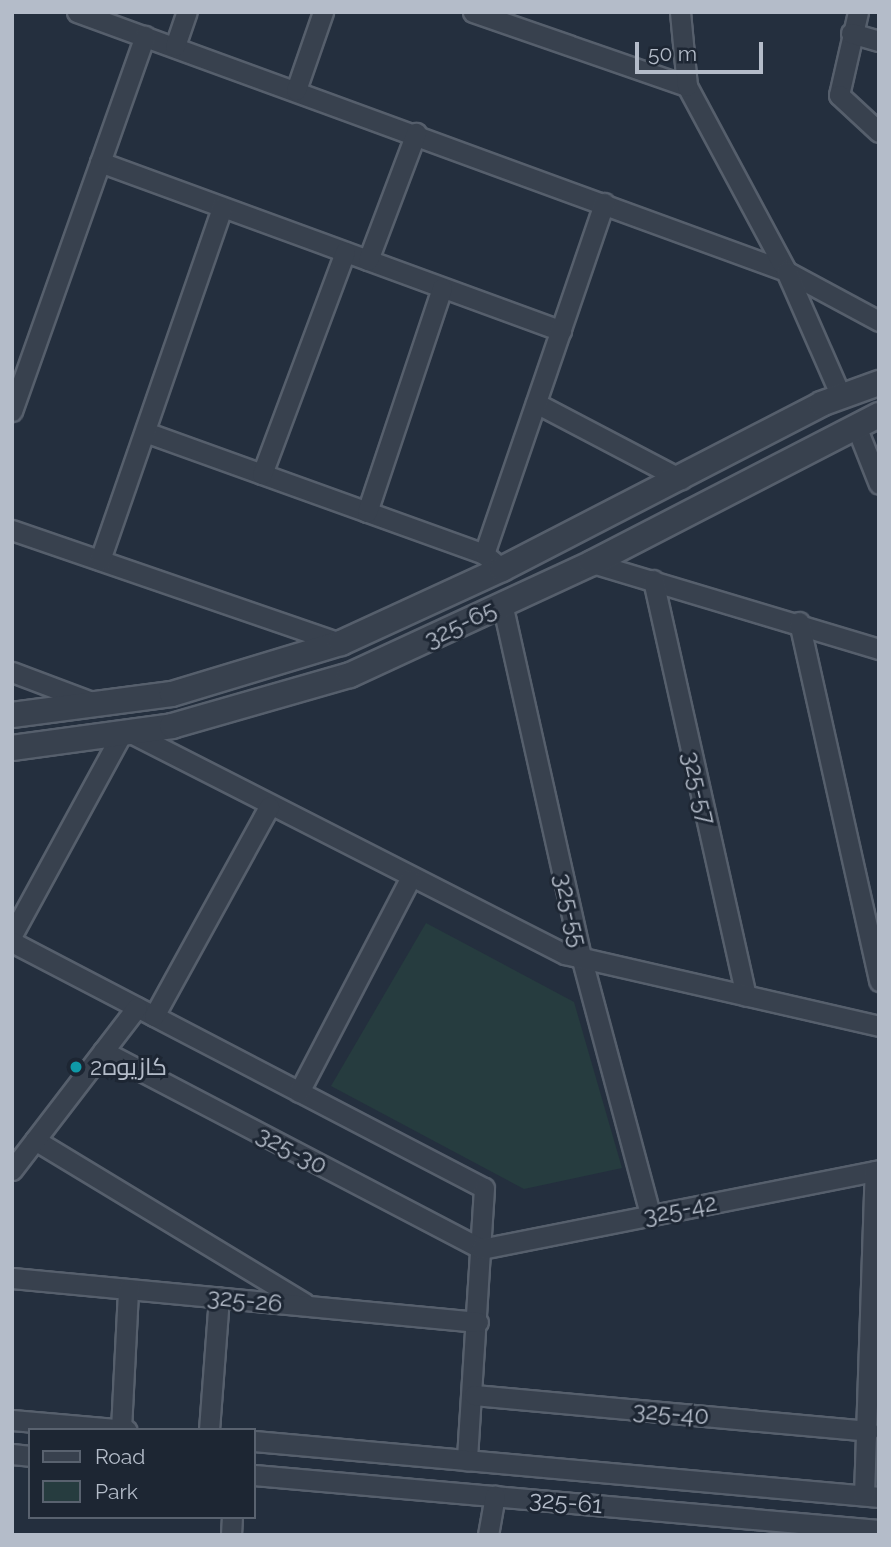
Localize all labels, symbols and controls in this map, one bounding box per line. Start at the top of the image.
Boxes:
scale bar [639,28,767,72]
text: 50 m [648,41,697,66]
street label: 325-65 [420,594,500,654]
street label: 325-57 [677,749,721,827]
street label: 325-55 [549,870,593,950]
place label: كازيوه2 [90,1053,167,1081]
marker: كازيوه2 [68,1059,84,1075]
street label: 325-30 [252,1120,332,1180]
street label: 325-42 [641,1188,719,1230]
street label: 325-26 [206,1282,284,1318]
street label: 325-40 [632,1395,710,1431]
legend [28,1428,256,1519]
text: Road [95,1444,145,1469]
text: Park [95,1479,138,1504]
street label: 325-61 [528,1484,604,1520]

